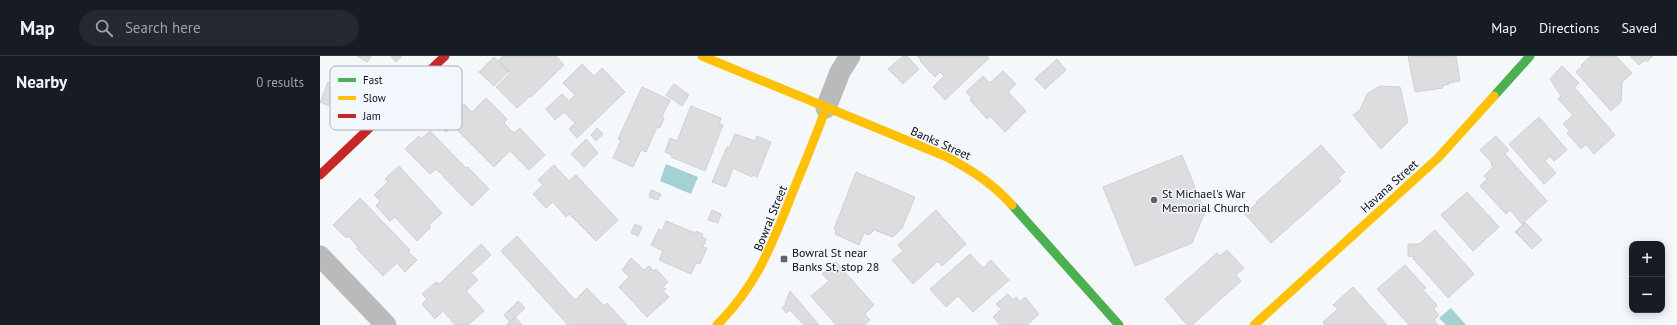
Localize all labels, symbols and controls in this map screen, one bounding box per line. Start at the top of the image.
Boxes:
search box [79,10,359,46]
text: Map [20,16,55,40]
icon: search [93,17,115,39]
text: Search here [125,18,201,37]
text: Map [1491,19,1517,37]
text: Directions [1539,19,1599,37]
text: Saved [1621,19,1657,37]
legend [330,66,462,130]
text: Nearby [16,71,67,93]
text: Fast [363,73,383,87]
text: 0 results [256,74,304,91]
text: Slow [363,91,386,105]
text: Jam [362,109,381,123]
street label: Banks Street [909,123,973,163]
street label: Havana Street [1357,156,1421,216]
street label: Bowral Street [750,183,790,253]
place label: St Michael's War Memorial Church [1162,186,1250,215]
marker: St Michael's War Memorial Church [1149,195,1159,205]
map controls [1629,241,1665,313]
button: + [1629,241,1665,277]
place label: Bowral St near Banks St, stop 28 [792,245,879,274]
marker: Bowral St near Banks St, stop 28 [779,254,789,264]
button: − [1629,277,1665,313]

